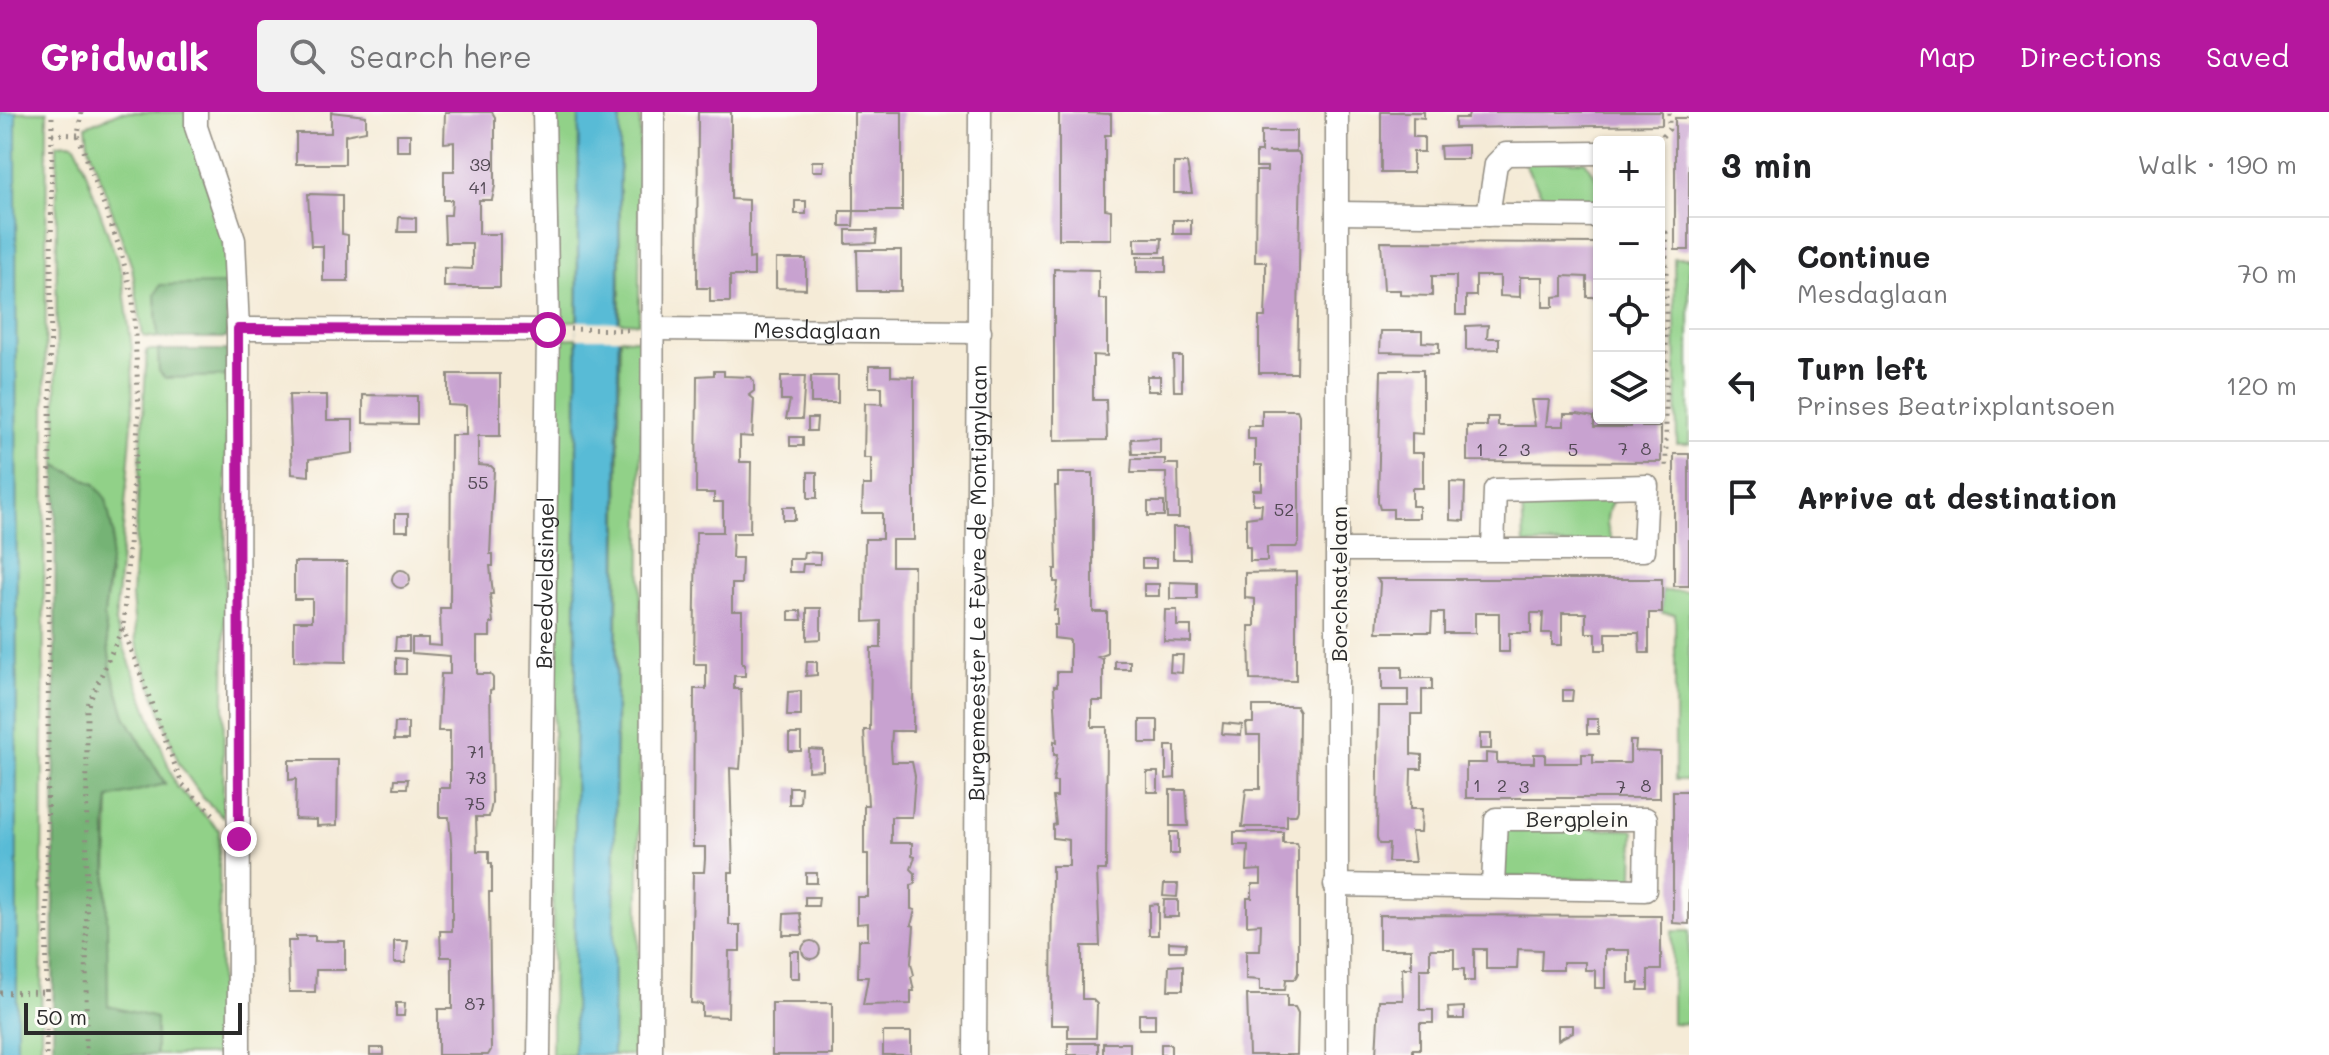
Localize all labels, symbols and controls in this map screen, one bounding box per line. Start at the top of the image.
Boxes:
search box [257,20,817,92]
text: Gridwalk [40,31,209,81]
icon: search [285,34,329,78]
text: Search here [349,36,532,76]
text: Map [1919,38,1976,74]
text: Directions [2020,38,2162,74]
text: Saved [2206,38,2289,74]
map controls [1593,136,1665,424]
button: + [1593,136,1665,208]
text: 3 min [1721,142,1812,187]
text: Walk · 190 m [2138,147,2297,181]
house number: 39 [469,152,491,176]
house number: 41 [469,175,487,199]
button: − [1593,208,1665,280]
text: Continue [1797,236,1930,276]
icon: ahead [1721,251,1765,295]
text: 70 m [2237,256,2297,290]
text: Mesdaglaan [1797,276,1948,310]
button: locate [1593,280,1665,352]
route start [530,312,566,348]
street label: Mesdaglaan [753,315,881,345]
text: Turn left [1797,348,1928,388]
button: layers [1593,352,1665,424]
icon: left [1721,363,1765,407]
street label: Burgemeester Le Fèvre de Montignylaan [961,365,993,801]
text: 120 m [2226,368,2297,402]
text: Prinses Beatrixplantsoen [1797,388,2115,422]
house number: 7 [1618,436,1628,460]
house number: 8 [1641,436,1652,460]
house number: 1 [1476,437,1484,461]
house number: 2 [1498,437,1508,461]
house number: 3 [1520,437,1530,461]
house number: 5 [1568,437,1578,461]
house number: 55 [468,470,489,494]
icon: arrive [1721,475,1765,519]
text: Arrive at destination [1797,477,2117,517]
street label: Breedveldsingel [529,497,560,669]
house number: 52 [1274,497,1294,521]
street label: Borchsatelaan [1324,506,1353,662]
house number: 71 [467,739,485,763]
house number: 73 [466,765,486,789]
house number: 1 [1473,773,1481,797]
house number: 2 [1497,773,1507,797]
house number: 8 [1641,773,1652,797]
house number: 3 [1519,774,1529,798]
house number: 7 [1616,774,1626,798]
house number: 75 [465,791,485,815]
street label: Bergplein [1526,804,1628,833]
route end [221,821,257,857]
house number: 87 [465,991,485,1015]
scale bar [24,999,242,1035]
text: 50 m [36,1002,87,1031]

